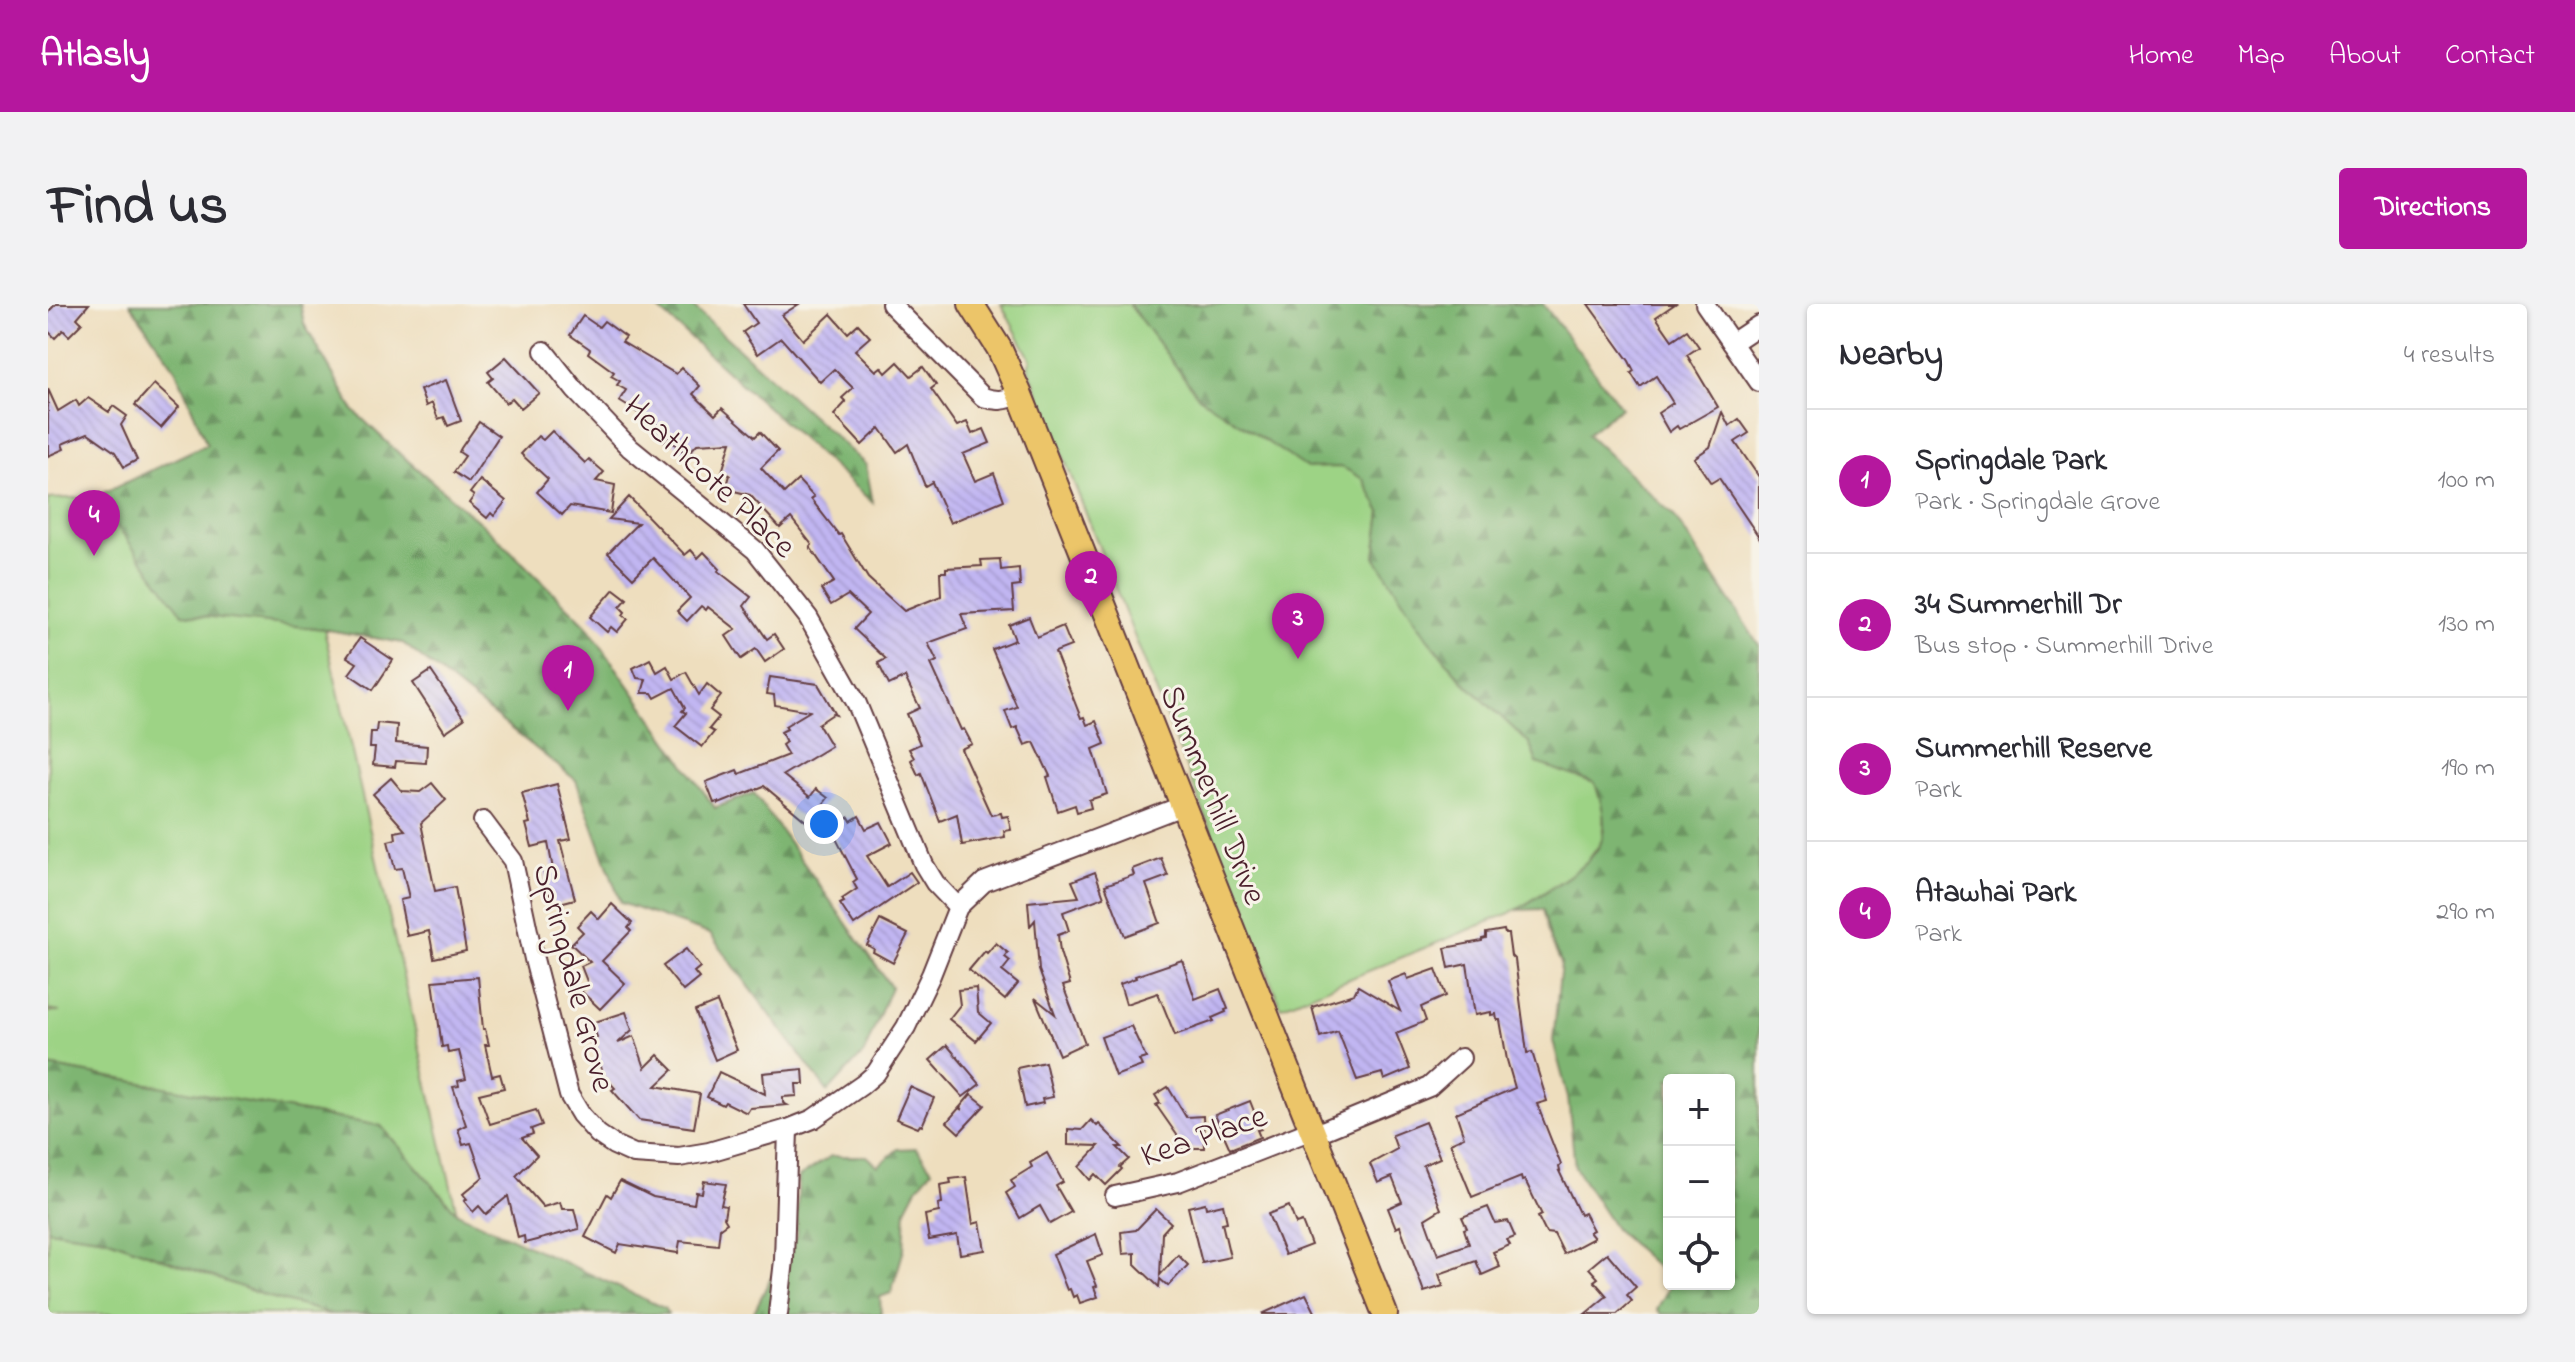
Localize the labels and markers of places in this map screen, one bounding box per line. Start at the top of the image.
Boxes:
pin: 4 [68,490,120,556]
pin: 2 [1065,551,1117,617]
pin: 3 [1272,593,1324,659]
pin: 1 [542,645,594,711]

